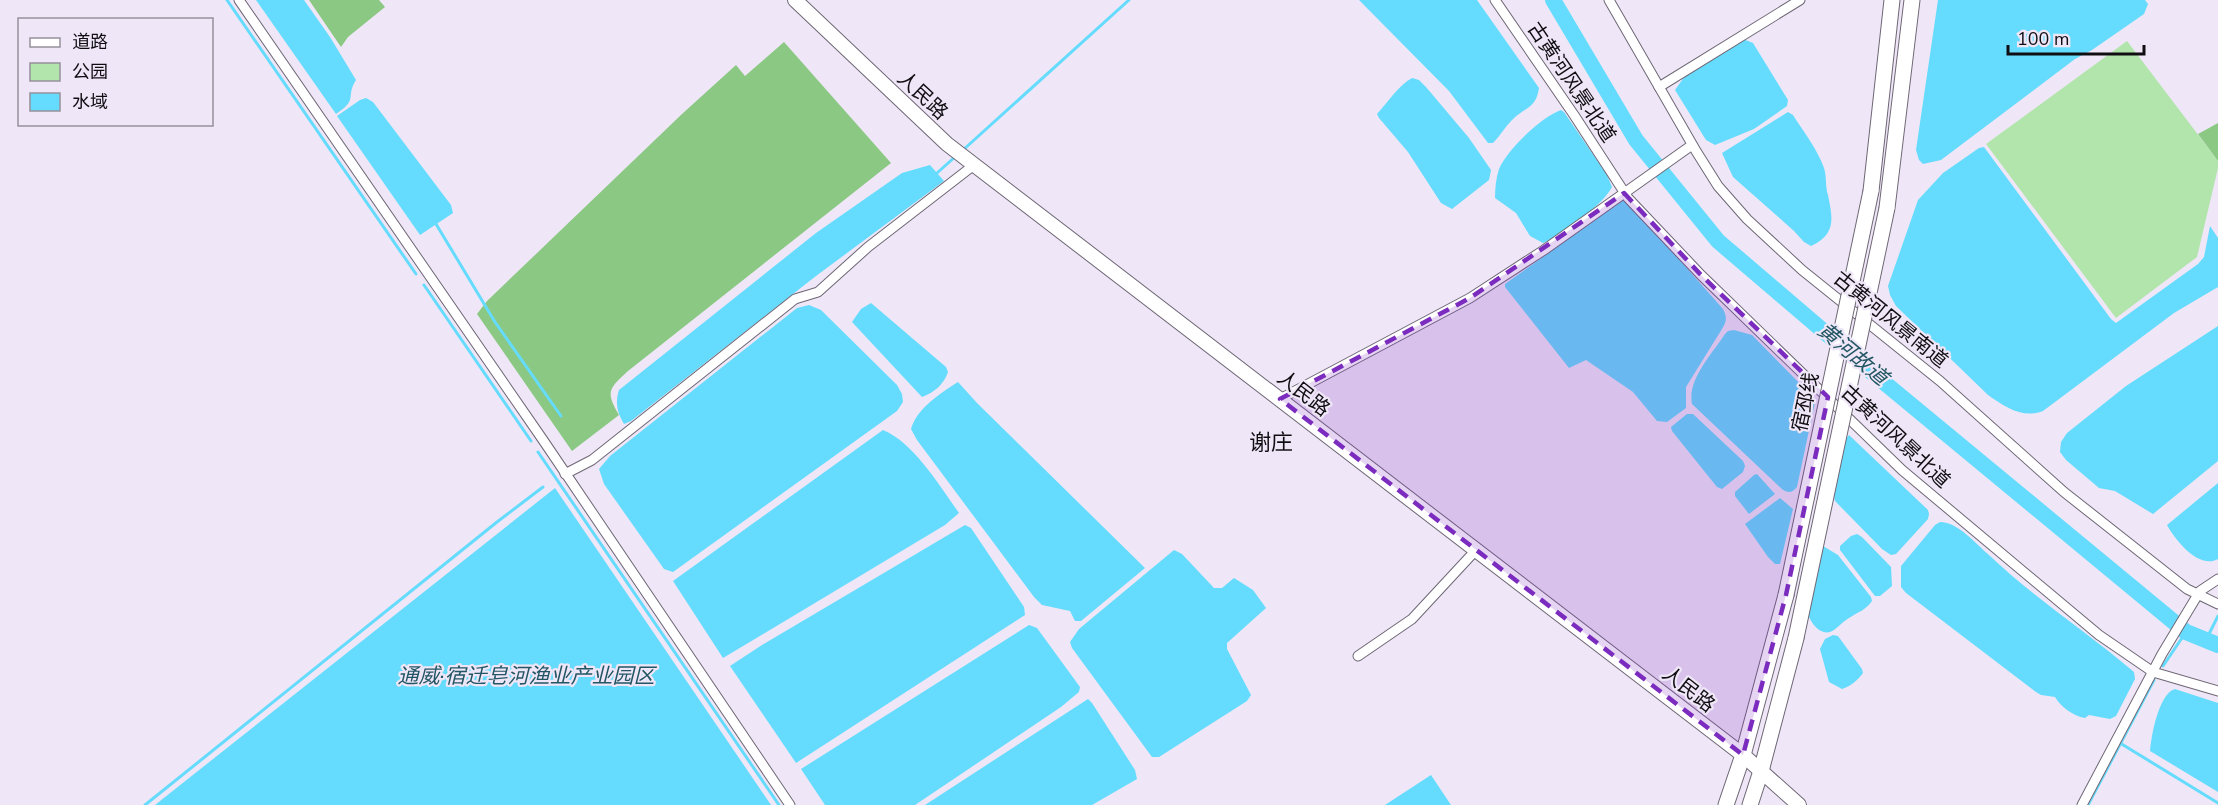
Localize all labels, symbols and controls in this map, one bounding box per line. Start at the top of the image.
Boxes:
street label: 古黄河风景北道 [1521,17,1622,148]
legend [18,18,213,126]
scale bar [2008,18,2144,56]
text: 100 m [2017,27,2069,51]
text: 道路 [72,30,108,54]
text: 公园 [72,60,108,84]
street label: 人民路 [892,65,954,126]
text: 水域 [72,90,108,114]
street label: 古黄河风景南道 [1828,265,1954,374]
water label: 黄河故道 [1812,316,1896,394]
street label: 人民路 [1272,364,1336,423]
street label: 宿邳线 [1786,370,1825,434]
street label: 古黄河风景北道 [1835,379,1956,494]
district label: 谢庄 [1249,428,1293,458]
street label: 人民路 [1657,660,1721,719]
water label: 通威·宿迁皂河渔业产业园区 [398,662,657,690]

